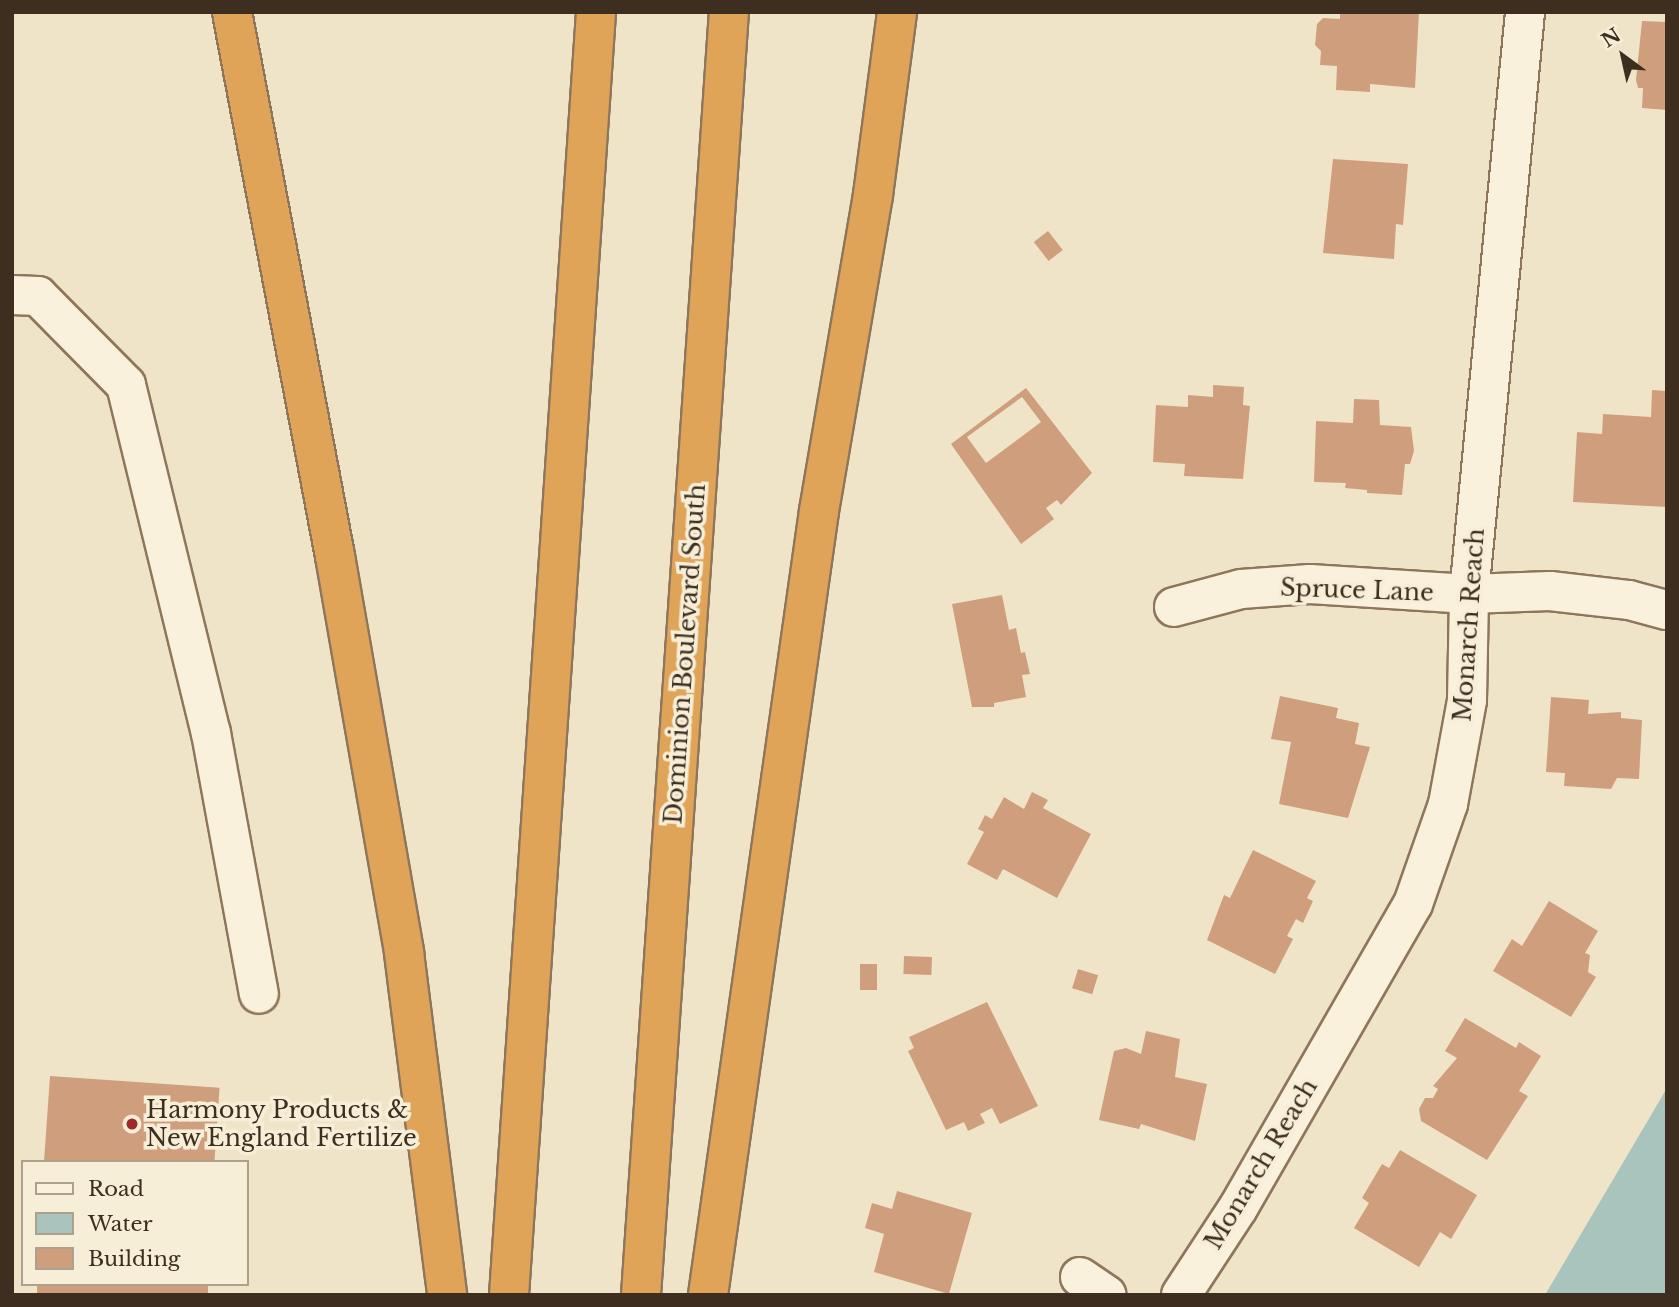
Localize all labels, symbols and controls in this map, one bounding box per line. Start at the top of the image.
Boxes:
north arrow [1588,21,1658,91]
text: N [1598,23,1625,52]
street label: Dominion Boulevard South [659,483,711,825]
street label: Monarch Reach [1448,527,1490,723]
street label: Spruce Lane [1280,573,1434,607]
street label: Monarch Reach [1199,1074,1323,1254]
place label: Harmony Products & New England Fertilize [146,1096,417,1152]
marker: Harmony Products & New England Fertilize [124,1116,140,1132]
legend [21,1160,248,1286]
text: Road [88,1176,144,1202]
text: Water [88,1211,152,1237]
text: Building [88,1246,180,1272]

